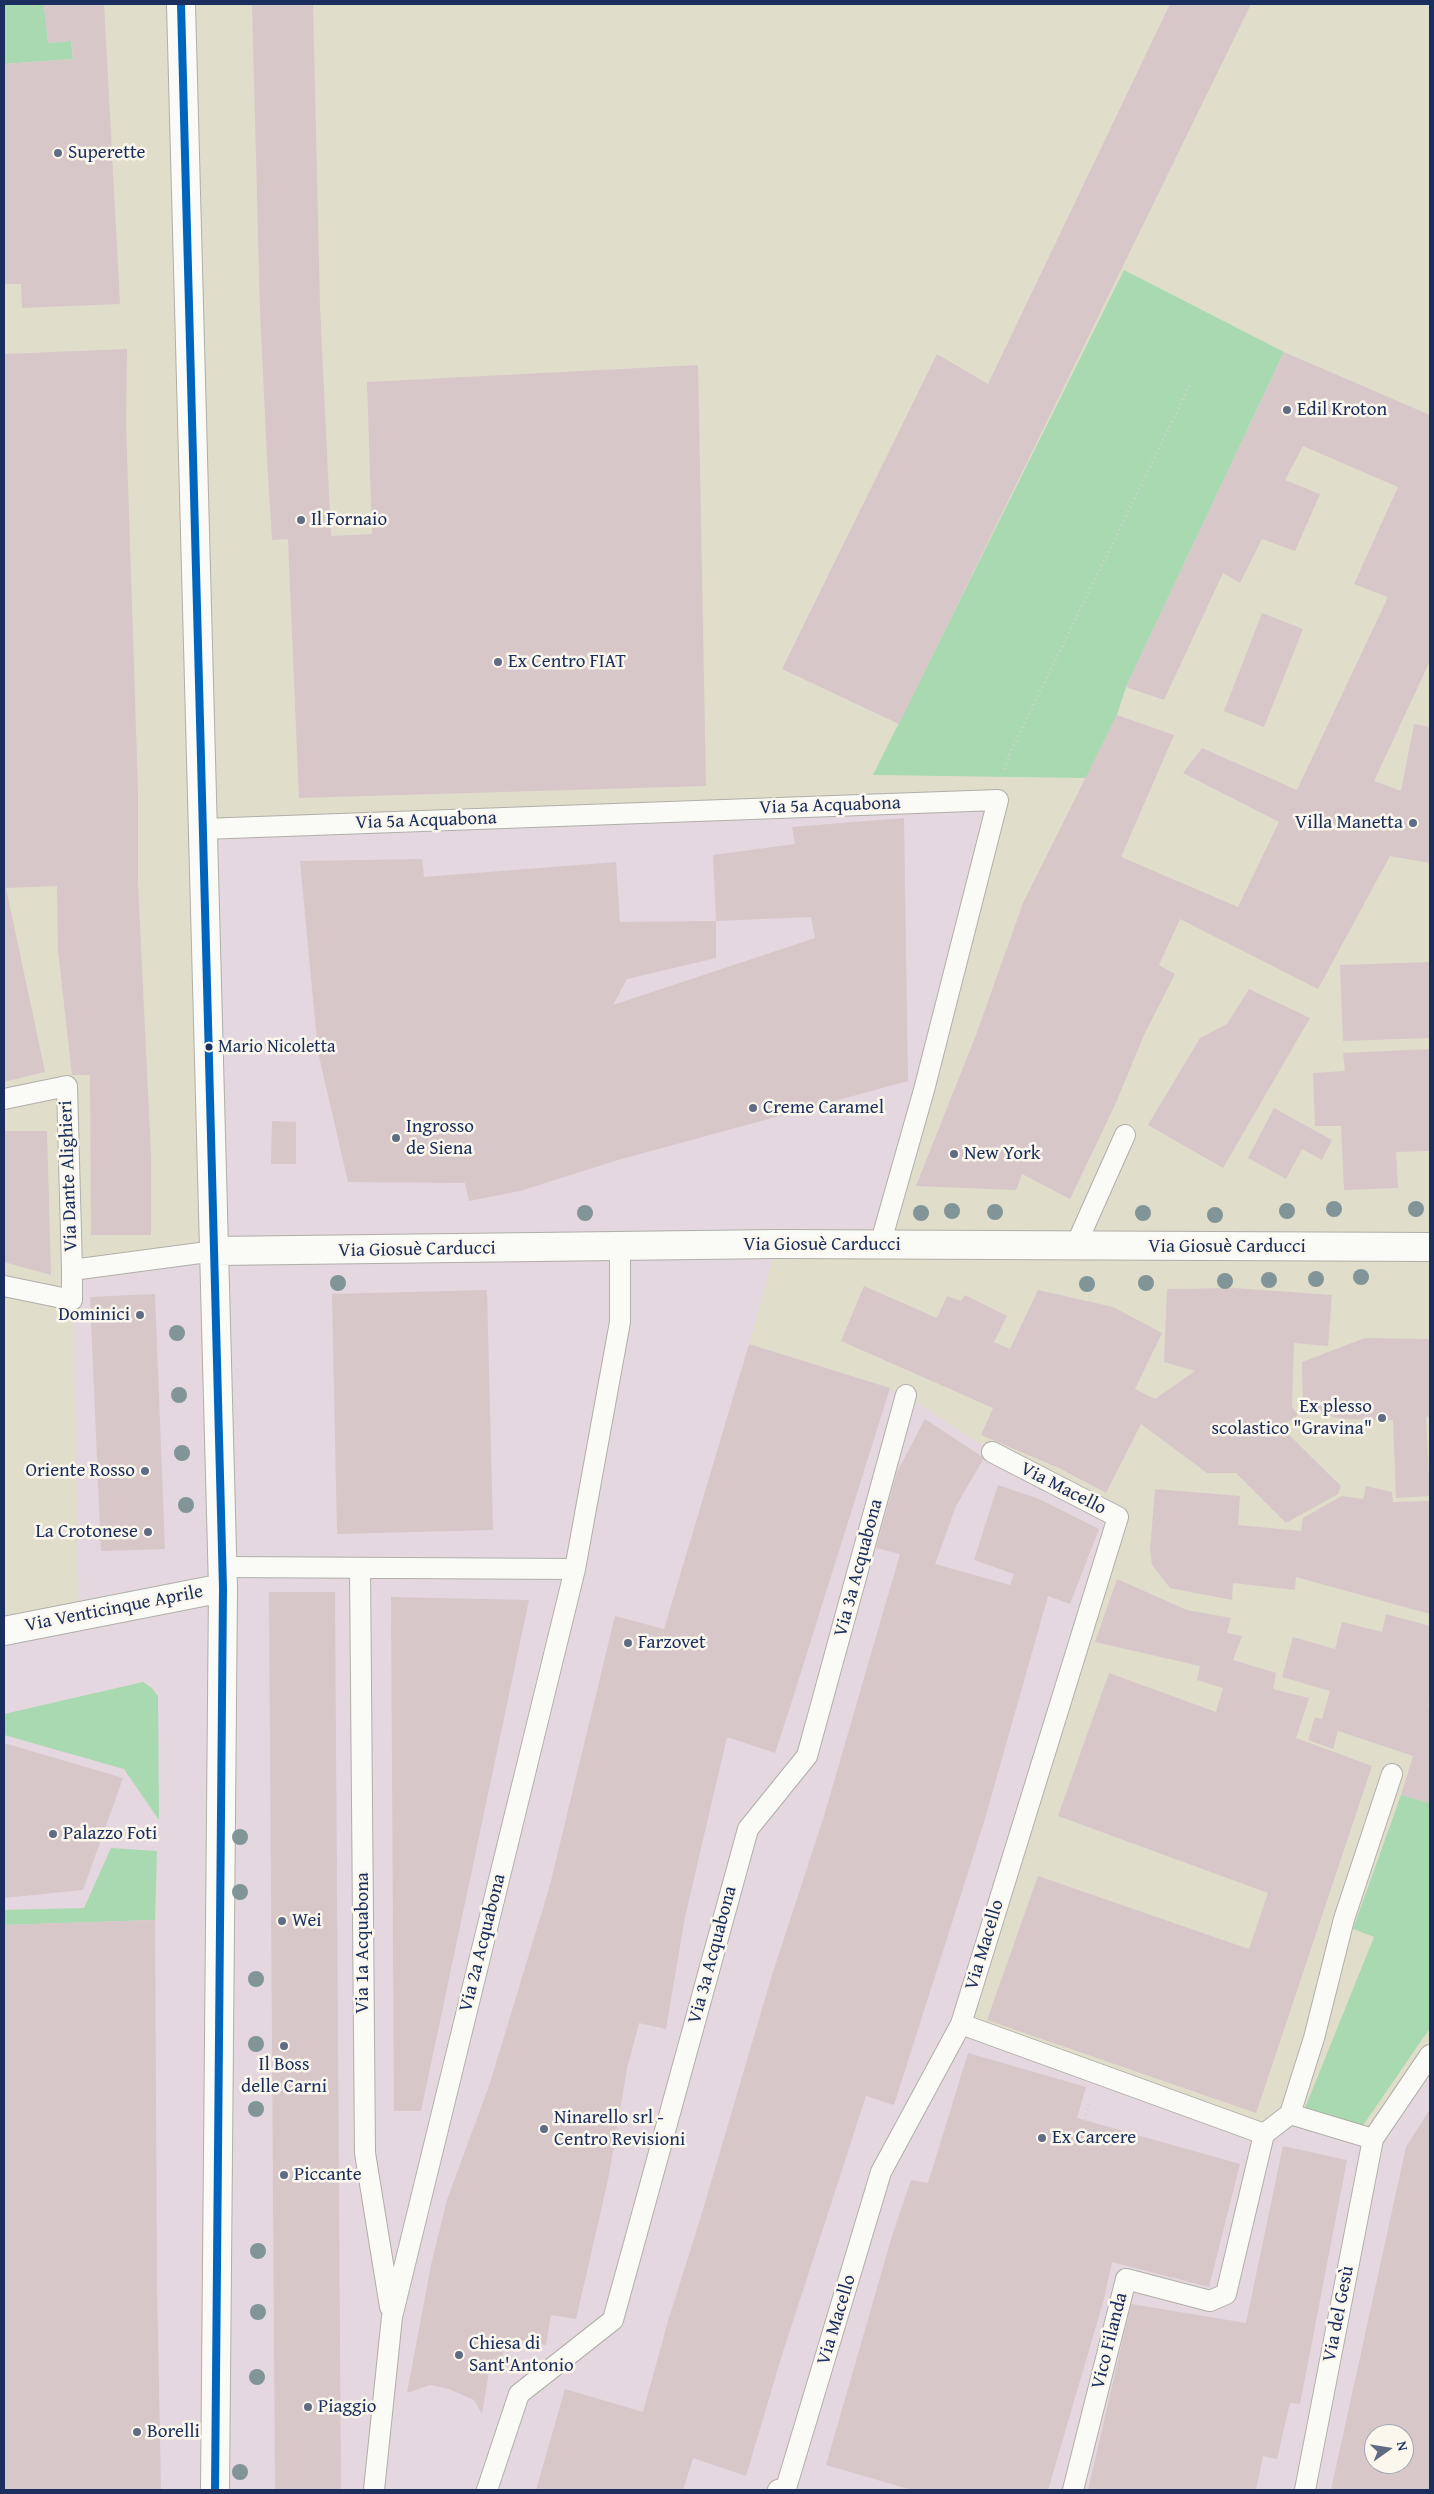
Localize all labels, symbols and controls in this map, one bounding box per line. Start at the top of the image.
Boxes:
place label: Superette [68,142,146,164]
marker: Superette [52,147,64,159]
place label: Edil Kroton [1297,399,1387,421]
marker: Edil Kroton [1281,404,1293,416]
place label: Il Fornaio [311,509,387,531]
marker: Il Fornaio [295,514,307,526]
place label: Ex Centro FIAT [508,651,626,673]
marker: Ex Centro FIAT [492,656,504,668]
street label: Via 5a Acquabona [759,792,901,820]
street label: Via 5a Acquabona [355,807,497,835]
place label: Villa Manetta [1295,812,1403,834]
marker: Villa Manetta [1407,817,1419,829]
place label: Mario Nicoletta [218,1036,336,1058]
marker: Mario Nicoletta [204,1042,214,1052]
place label: Creme Caramel [763,1097,884,1119]
street label: Via Dante Alighieri [55,1100,83,1252]
marker: Creme Caramel [747,1102,759,1114]
place label: Ingrosso de Siena [406,1116,474,1160]
marker: Ingrosso de Siena [390,1132,402,1144]
place label: New York [964,1143,1040,1165]
marker: New York [948,1148,960,1160]
street label: Via Giosuè Carducci [743,1234,901,1256]
street label: Via Giosuè Carducci [1148,1236,1306,1258]
street label: Via Giosuè Carducci [338,1237,496,1263]
place label: Dominici [58,1304,130,1326]
marker: Dominici [134,1309,146,1321]
place label: Ex plesso scolastico "Gravina" [1211,1396,1372,1440]
marker: Ex plesso scolastico "Gravina" [1376,1412,1388,1424]
street label: Via Macello [1016,1458,1110,1520]
place label: Oriente Rosso [25,1460,135,1482]
marker: Oriente Rosso [139,1465,151,1477]
street label: Via 3a Acquabona [830,1497,888,1639]
place label: La Crotonese [36,1521,138,1543]
marker: La Crotonese [142,1526,154,1538]
street label: Via Venticinque Aprile [23,1581,205,1637]
place label: Farzovet [638,1632,706,1654]
marker: Farzovet [622,1637,634,1649]
place label: Palazzo Foti [63,1823,157,1845]
marker: Palazzo Foti [47,1828,59,1840]
street label: Via 1a Acquabona [352,1872,374,2014]
street label: Via 2a Acquabona [455,1872,511,2014]
street label: Via 3a Acquabona [684,1884,742,2026]
street label: Via Macello [960,1897,1010,1993]
place label: Wei [292,1910,322,1932]
marker: Wei [276,1915,288,1927]
marker: Il Boss delle Carni [278,2040,290,2052]
place label: Il Boss delle Carni [241,2054,327,2098]
place label: Ninarello srl - Centro Revisioni [554,2107,685,2151]
marker: Ninarello srl - Centro Revisioni [538,2123,550,2135]
place label: Ex Carcere [1052,2127,1136,2149]
marker: Ex Carcere [1036,2132,1048,2144]
place label: Piccante [294,2164,362,2186]
marker: Piccante [278,2169,290,2181]
street label: Via del Gesù [1319,2264,1359,2364]
street label: Via Macello [812,2272,862,2368]
street label: Vico Filanda [1087,2290,1133,2392]
place label: Chiesa di Sant'Antonio [469,2333,574,2377]
marker: Chiesa di Sant'Antonio [453,2349,465,2361]
place label: Piaggio [318,2396,376,2418]
marker: Piaggio [302,2401,314,2413]
place label: Borelli [147,2421,200,2443]
north arrow [1364,2424,1414,2474]
marker: Borelli [131,2426,143,2438]
text: N [1392,2439,1413,2453]

